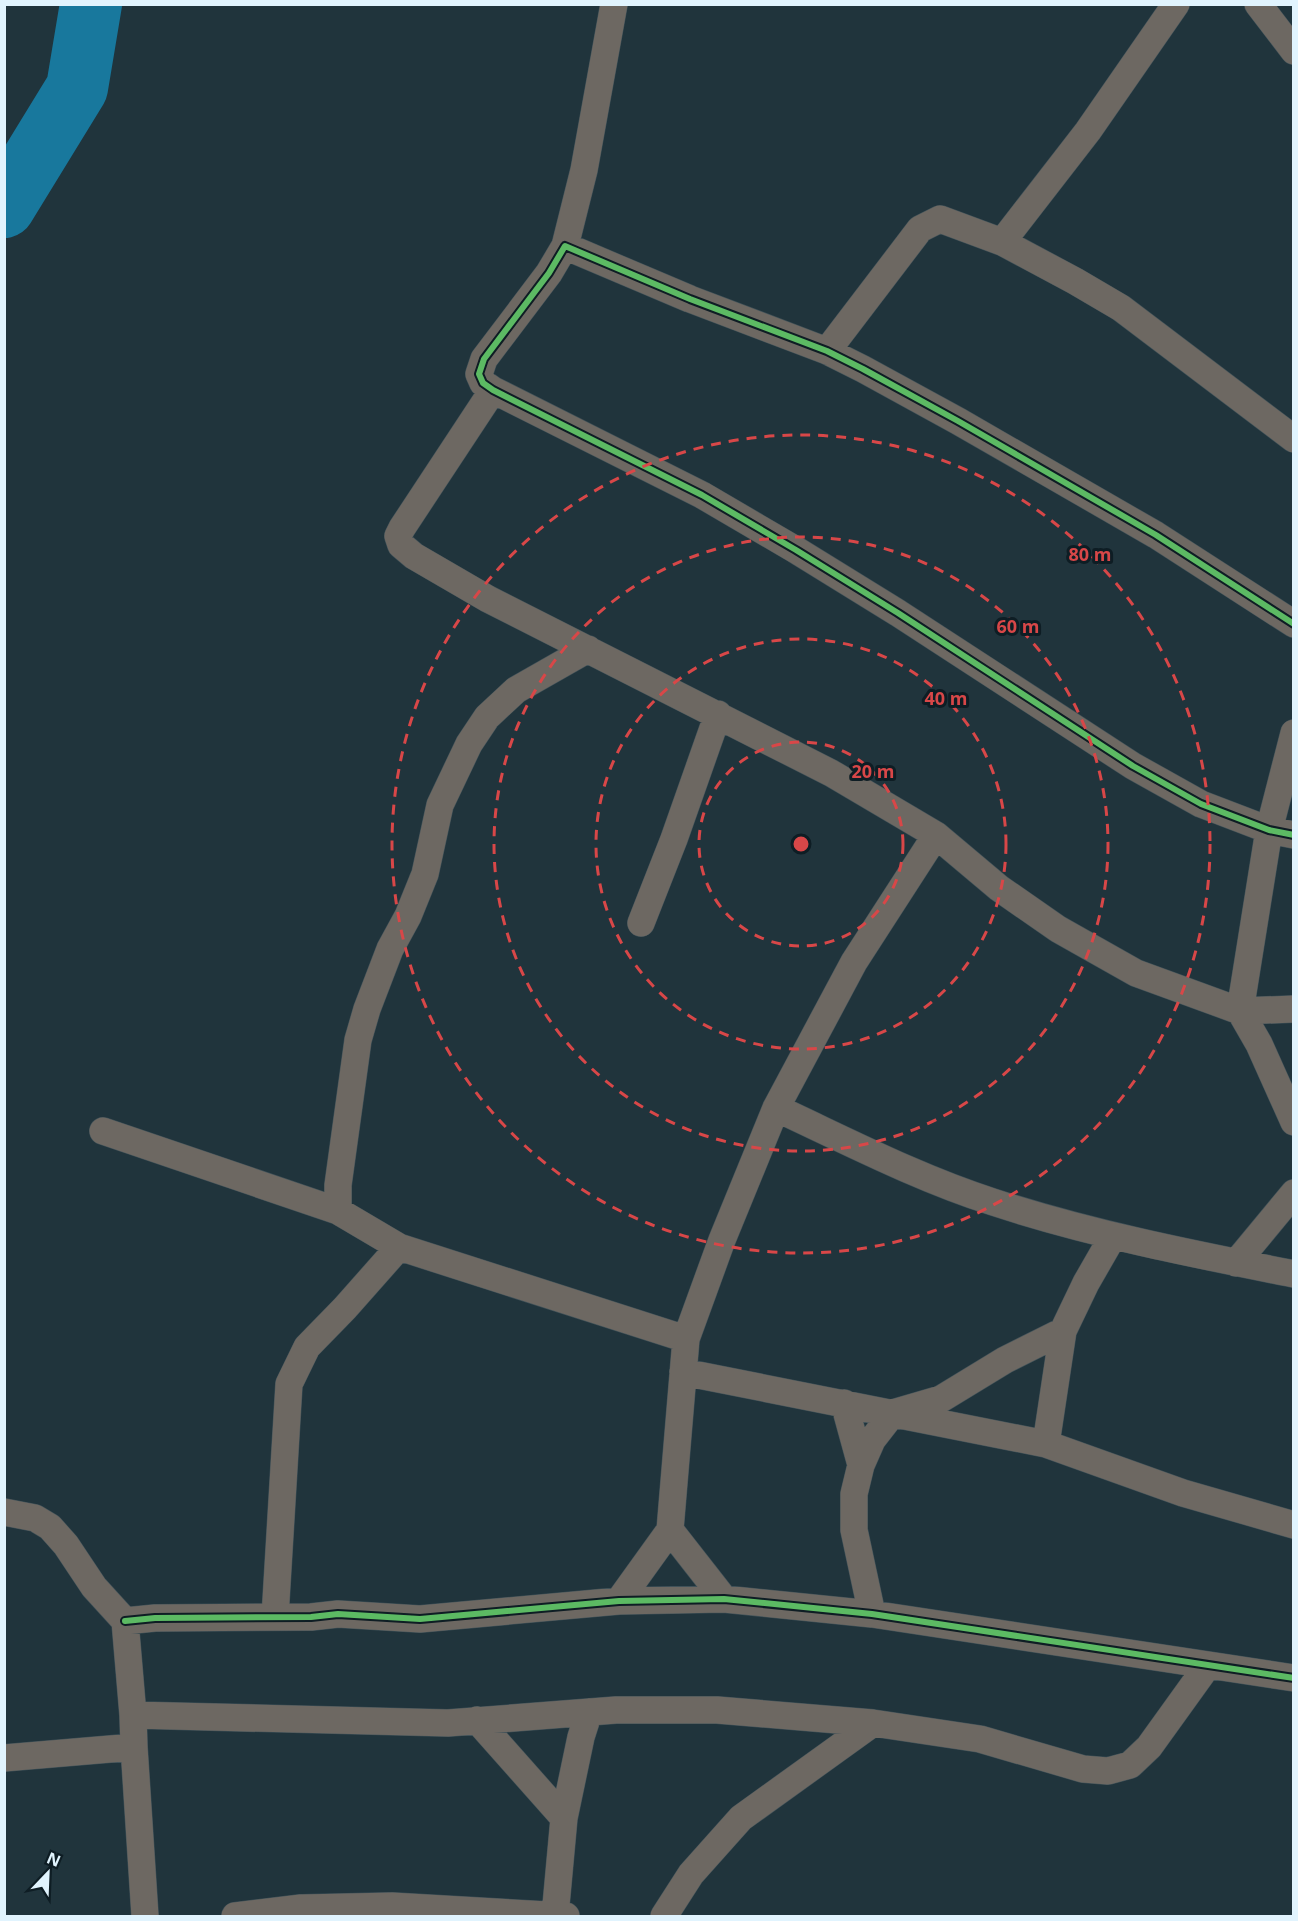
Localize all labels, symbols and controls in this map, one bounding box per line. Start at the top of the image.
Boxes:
text: 80 m [1069,542,1111,566]
text: 60 m [997,614,1039,638]
text: 40 m [925,686,967,710]
text: 20 m [852,759,894,783]
centre of rings [791,834,811,854]
north arrow [18,1843,78,1903]
text: N [44,1847,64,1872]

